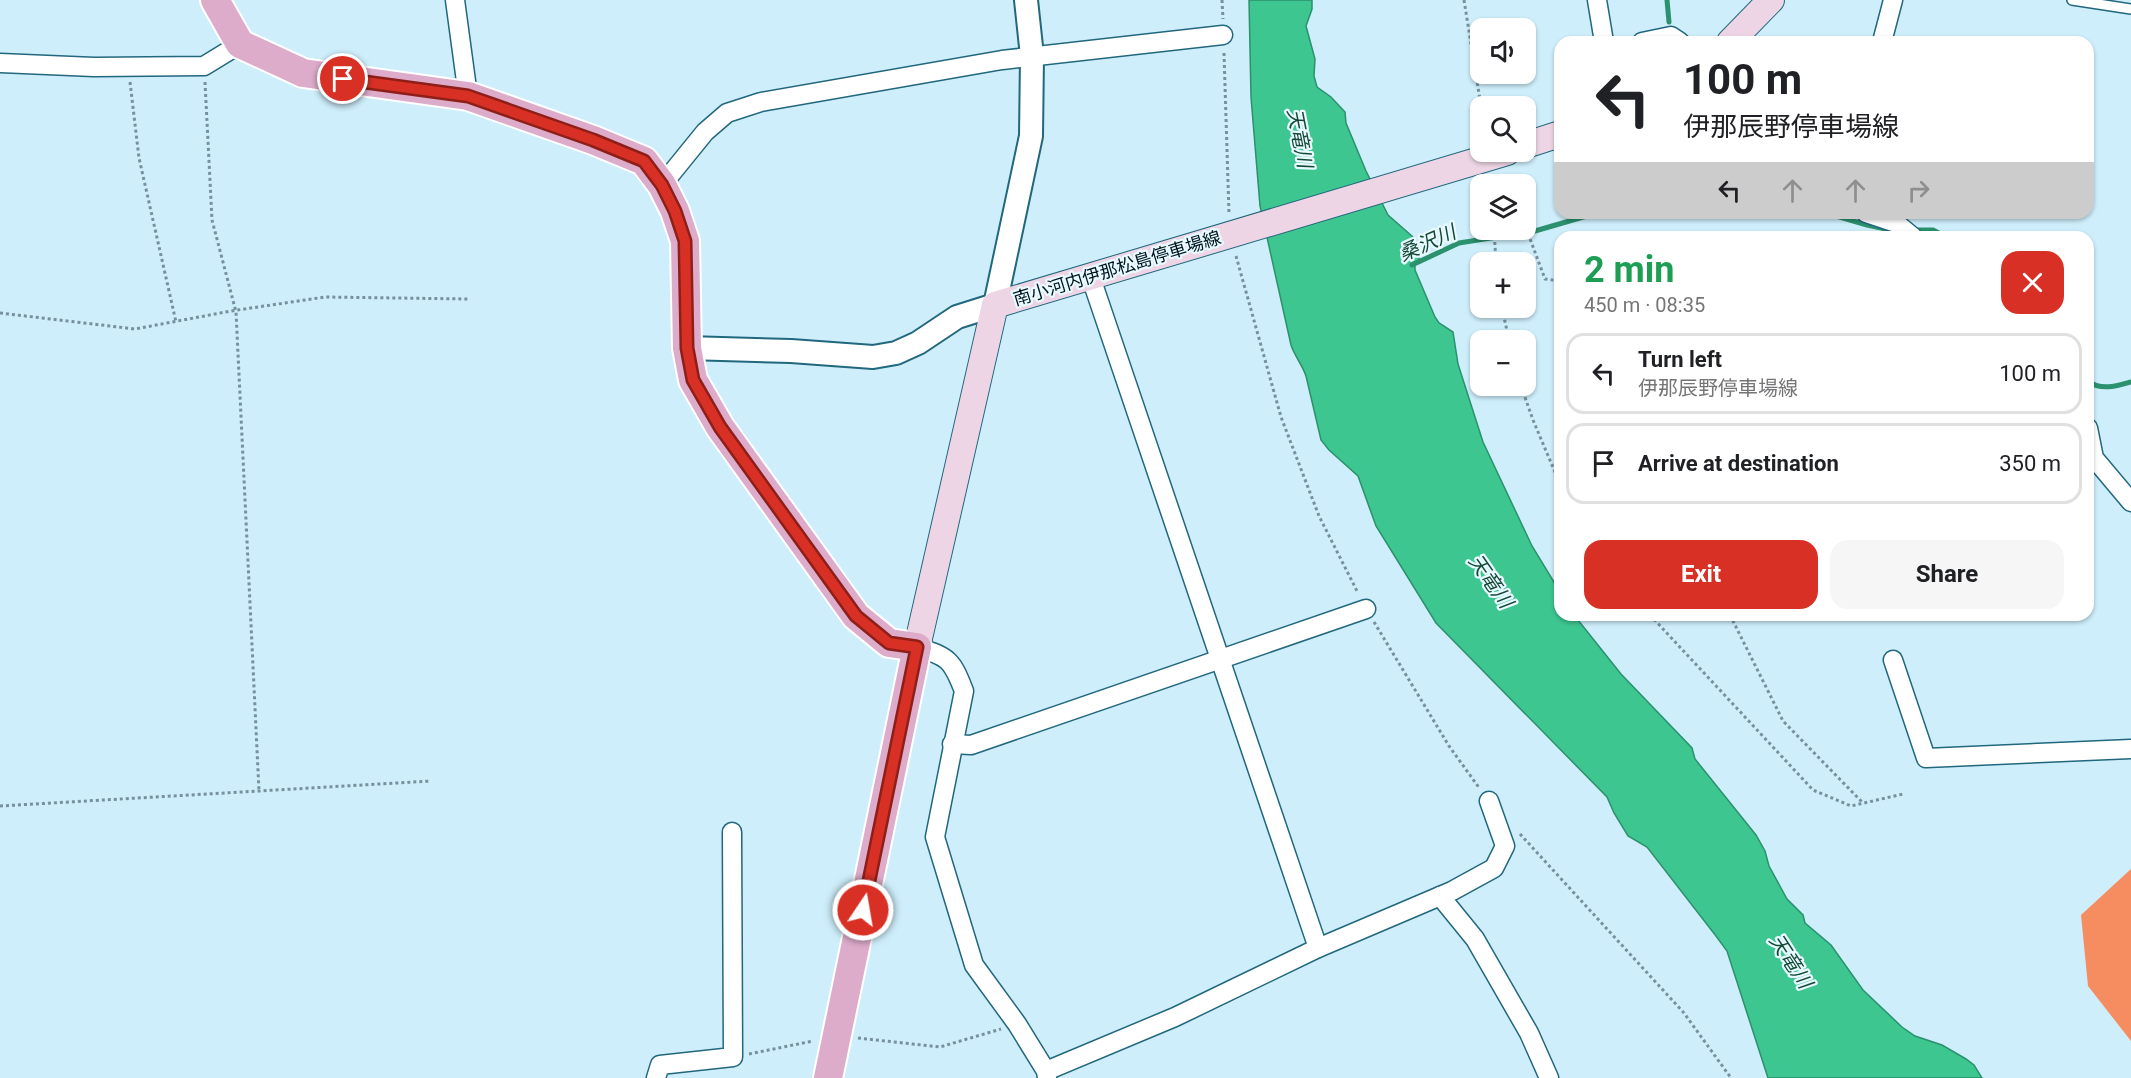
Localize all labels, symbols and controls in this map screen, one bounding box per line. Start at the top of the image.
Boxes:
map controls [1470,18,1536,396]
button: sound [1470,18,1536,84]
pin [317,53,368,104]
text: 100 m [1683,55,1802,104]
icon: left [1584,60,1662,138]
icon: arrive [326,62,359,95]
button: search [1470,96,1536,162]
water label: 天竜川 [1282,106,1318,172]
text: 伊那辰野停車場線 [1683,111,1899,143]
button: layers [1470,174,1536,240]
icon: left [1713,174,1746,207]
icon: ahead [1776,174,1809,207]
icon: ahead [1839,174,1872,207]
icon: right [1902,174,1935,207]
water label: 桑沢川 [1395,219,1461,266]
street label: 南小河内伊那松島停車場線 [1011,226,1223,310]
text: 2 min [1584,249,1675,291]
button: close [2001,251,2064,314]
button: + [1470,252,1536,318]
text: 450 m · 08:35 [1584,293,1705,317]
button: − [1470,330,1536,396]
text: Turn left [1638,347,1722,372]
icon: left [1587,357,1620,390]
text: 100 m [1999,361,2061,386]
text: 伊那辰野停車場線 [1638,376,1798,400]
icon: arrive [1587,447,1620,480]
text: Arrive at destination [1638,451,1839,476]
text: 350 m [1999,451,2061,476]
button: Exit [1584,540,1818,609]
button: Share [1830,540,2064,609]
water label: 天竜川 [1464,550,1519,614]
position arrow [831,878,895,942]
water label: 天竜川 [1765,929,1818,994]

